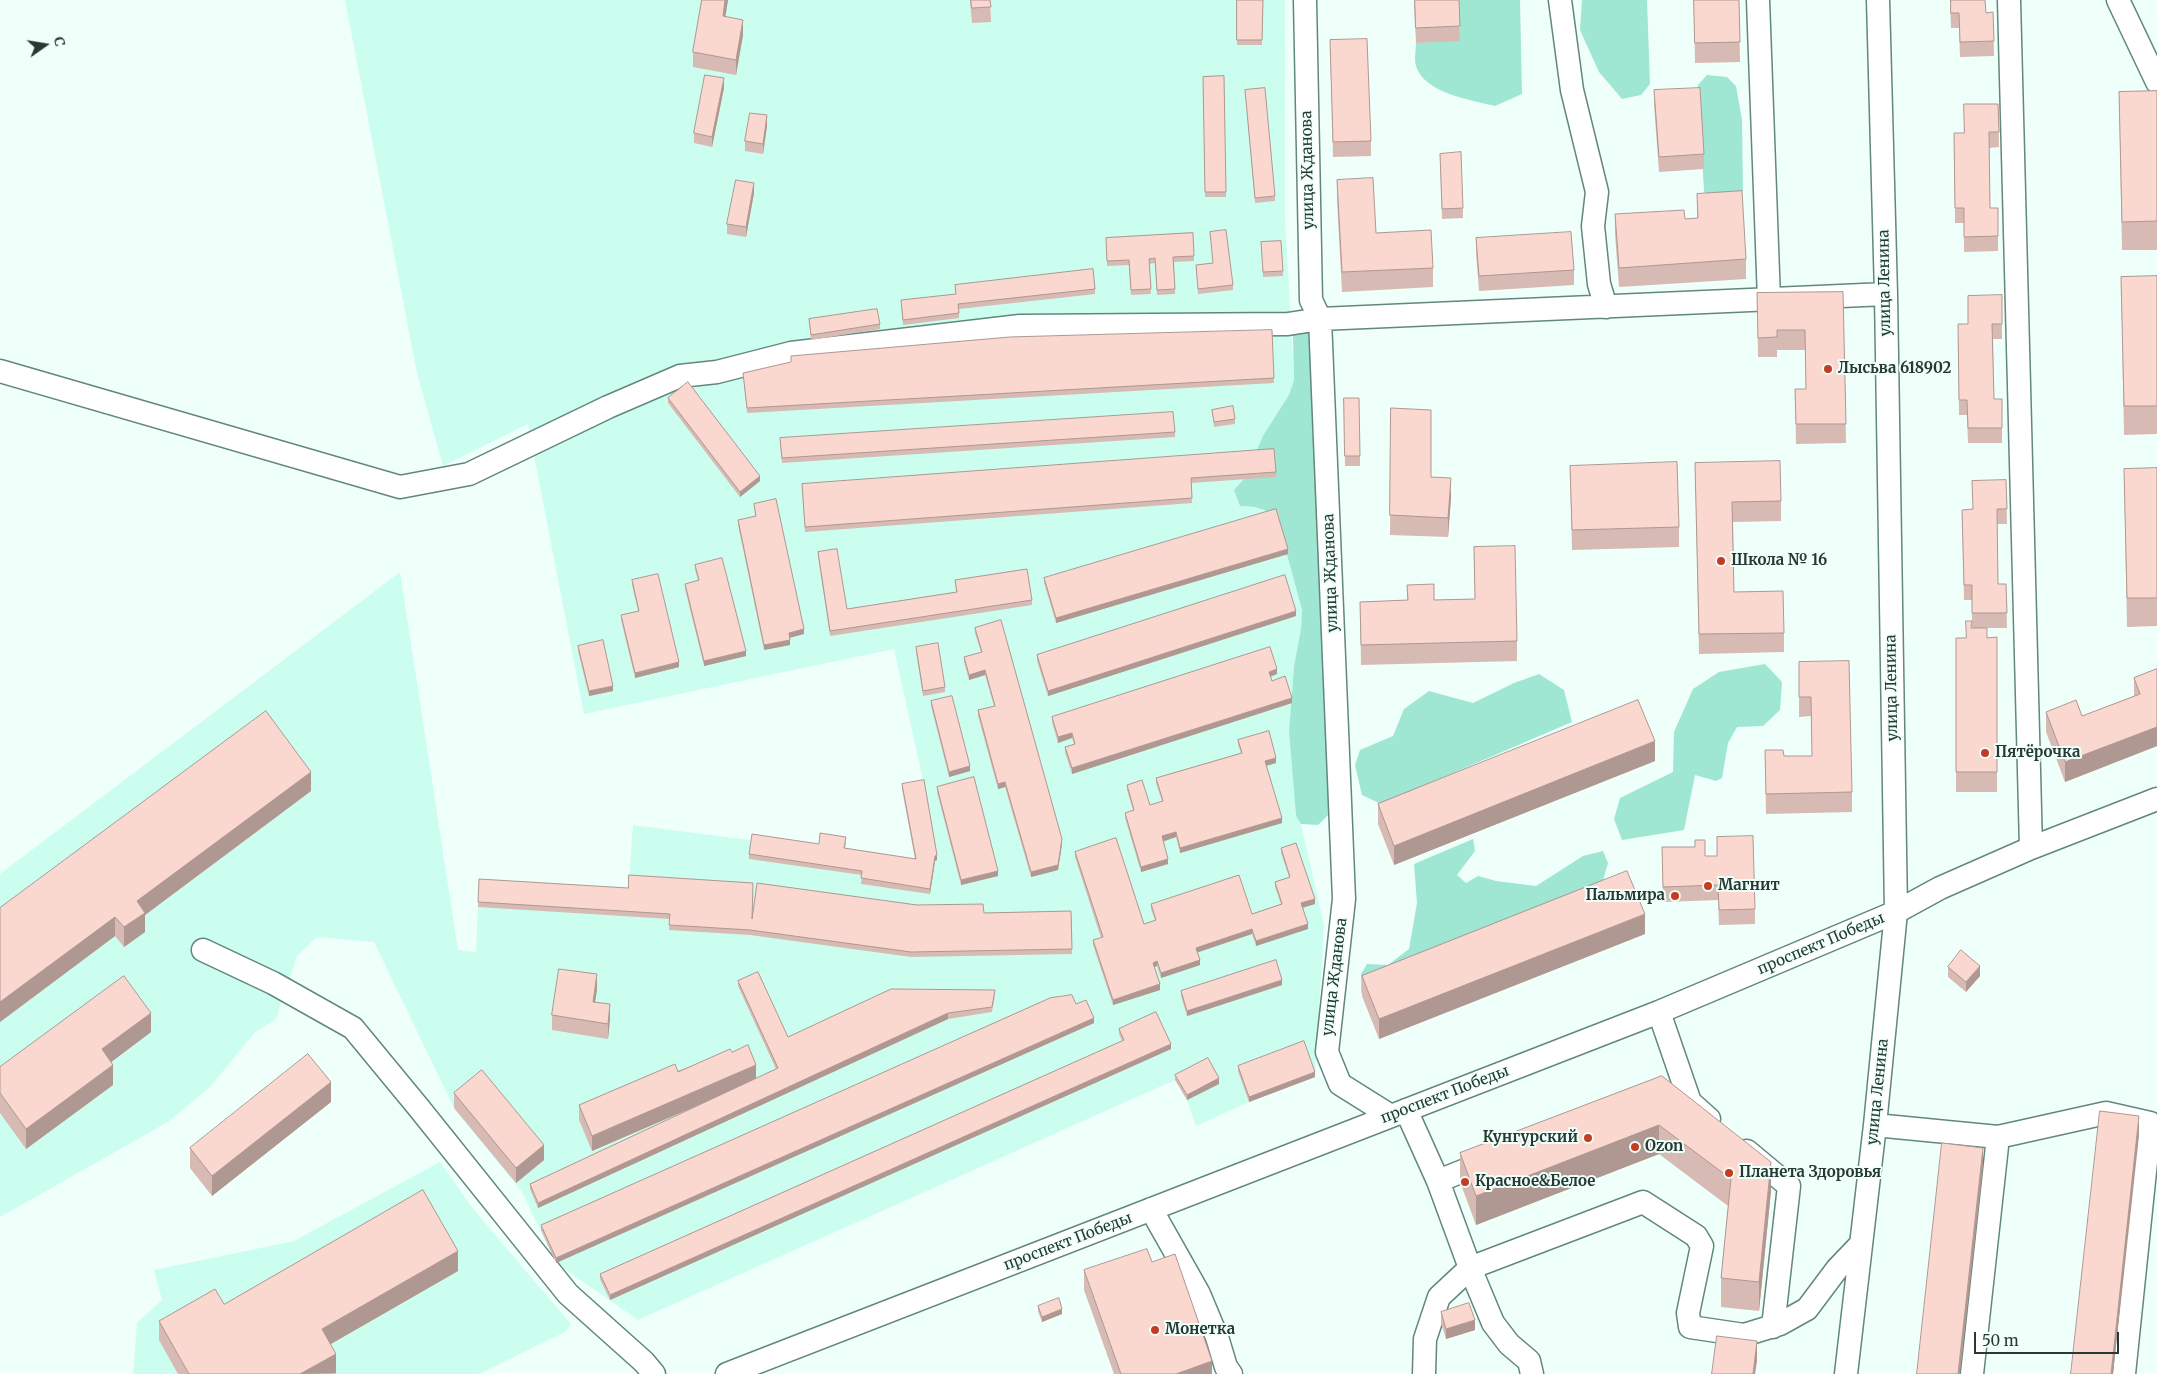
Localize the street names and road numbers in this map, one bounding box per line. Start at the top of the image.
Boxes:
street label: улица Жданова [1298,110,1318,230]
street label: улица Ленина [1875,229,1895,337]
street label: улица Жданова [1320,513,1342,633]
street label: улица Ленина [1882,634,1902,742]
street label: проспект Победы [1755,909,1887,979]
street label: улица Жданова [1319,917,1351,1037]
street label: улица Ленина [1863,1038,1893,1146]
street label: проспект Победы [1378,1062,1512,1128]
street label: проспект Победы [1001,1209,1135,1275]

